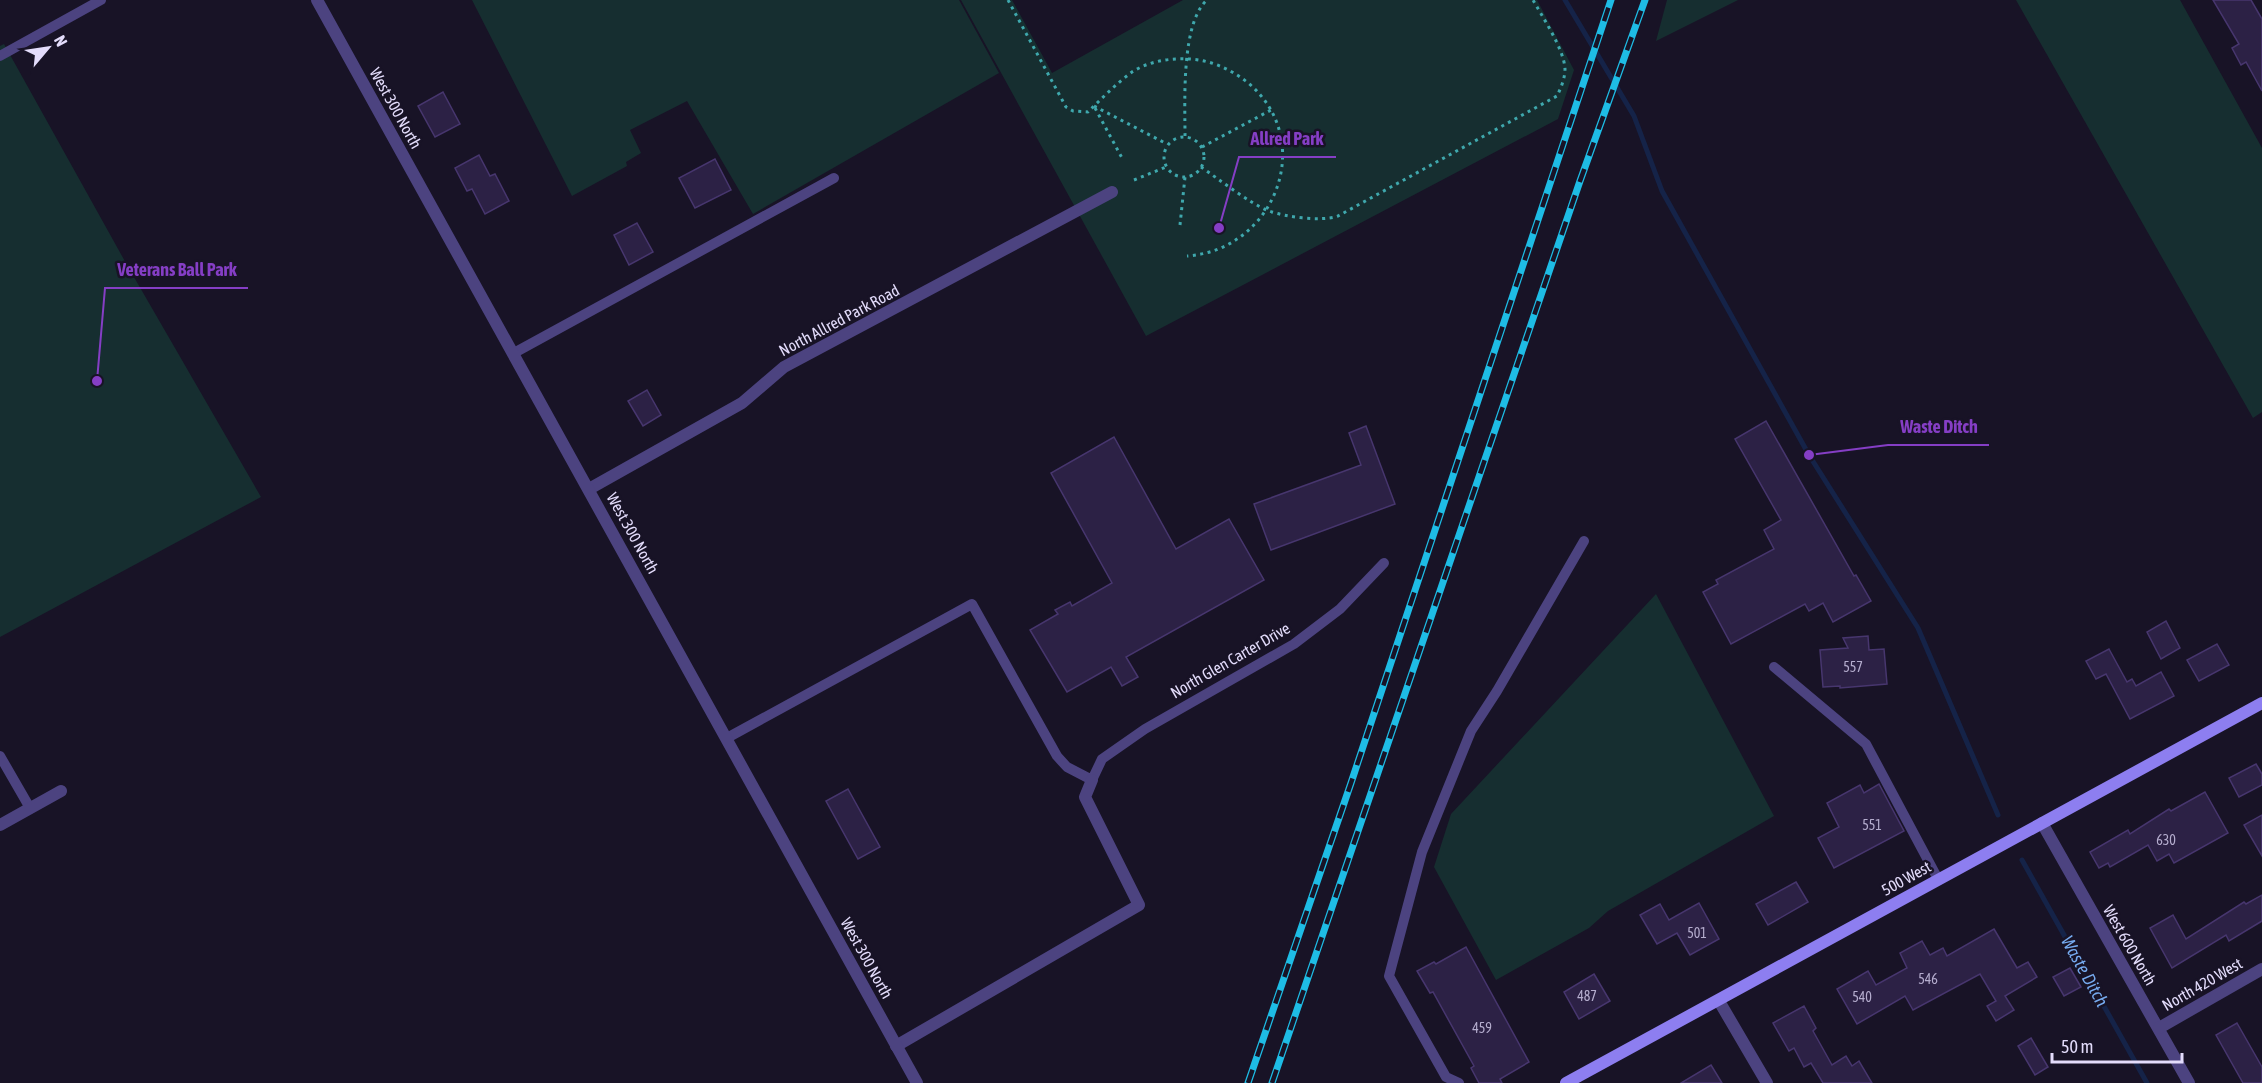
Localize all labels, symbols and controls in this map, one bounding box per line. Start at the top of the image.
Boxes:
north arrow [18,18,78,78]
text: N [51,32,71,49]
street label: West 300 North [366,65,426,151]
callout: Allred Park [1239,121,1336,157]
text: Allred Park [1250,128,1324,149]
callout: Veterans Ball Park [105,252,248,288]
text: Veterans Ball Park [116,259,238,280]
street label: North Allred Park Road [776,281,902,359]
callout: Waste Ditch [1888,409,1989,445]
text: Waste Ditch [1899,416,1978,437]
street label: West 300 North [603,490,663,576]
street label: North Glen Carter Drive [1167,619,1293,701]
house number: 557 [1843,659,1863,675]
house number: 551 [1862,817,1882,833]
house number: 630 [2156,832,2176,848]
street label: 500 West [1878,857,1934,899]
street label: West 600 North [2100,902,2160,988]
street label: West 300 North [837,915,897,1001]
house number: 501 [1687,925,1707,941]
water label: Waste Ditch [2057,932,2113,1010]
street label: North 420 West [2159,954,2246,1014]
house number: 546 [1918,971,1938,987]
house number: 487 [1577,988,1597,1004]
house number: 540 [1852,989,1872,1005]
house number: 459 [1472,1020,1492,1036]
scale bar [2052,1026,2182,1064]
text: 50 m [2061,1036,2093,1057]

